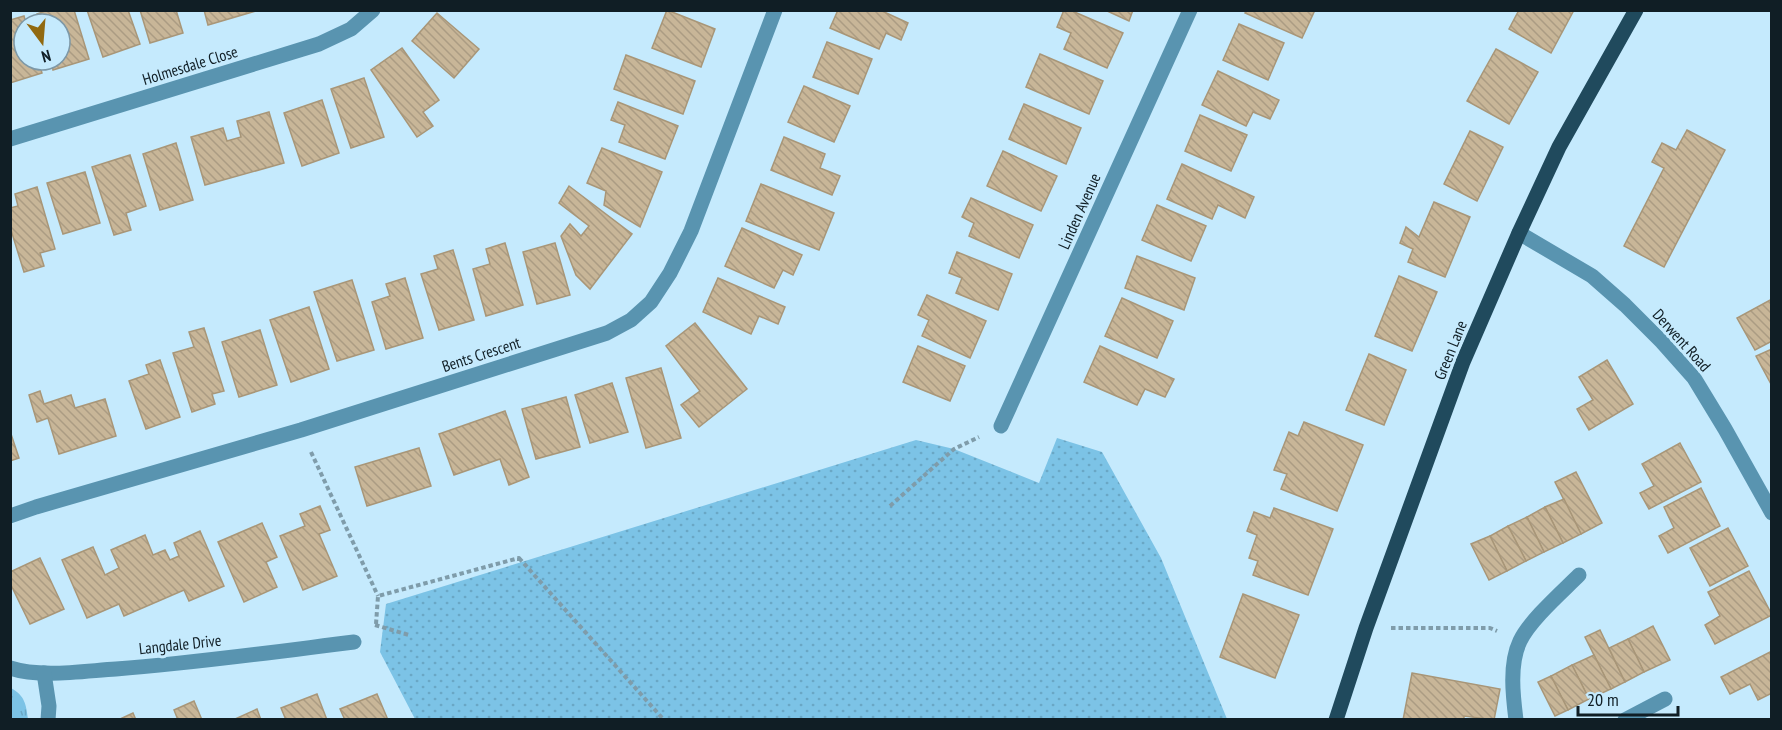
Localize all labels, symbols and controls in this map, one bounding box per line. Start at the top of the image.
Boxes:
north arrow [12,12,72,72]
street label: Holmesdale Close [140,41,240,89]
text: N [39,46,53,67]
street label: Linden Avenue [1053,170,1105,252]
street label: Derwent Road [1649,305,1715,376]
street label: Green Lane [1429,317,1471,383]
street label: Bents Crescent [439,332,523,376]
street label: Langdale Drive [138,630,222,658]
scale bar [1578,679,1678,717]
text: 20 m [1587,688,1619,711]

